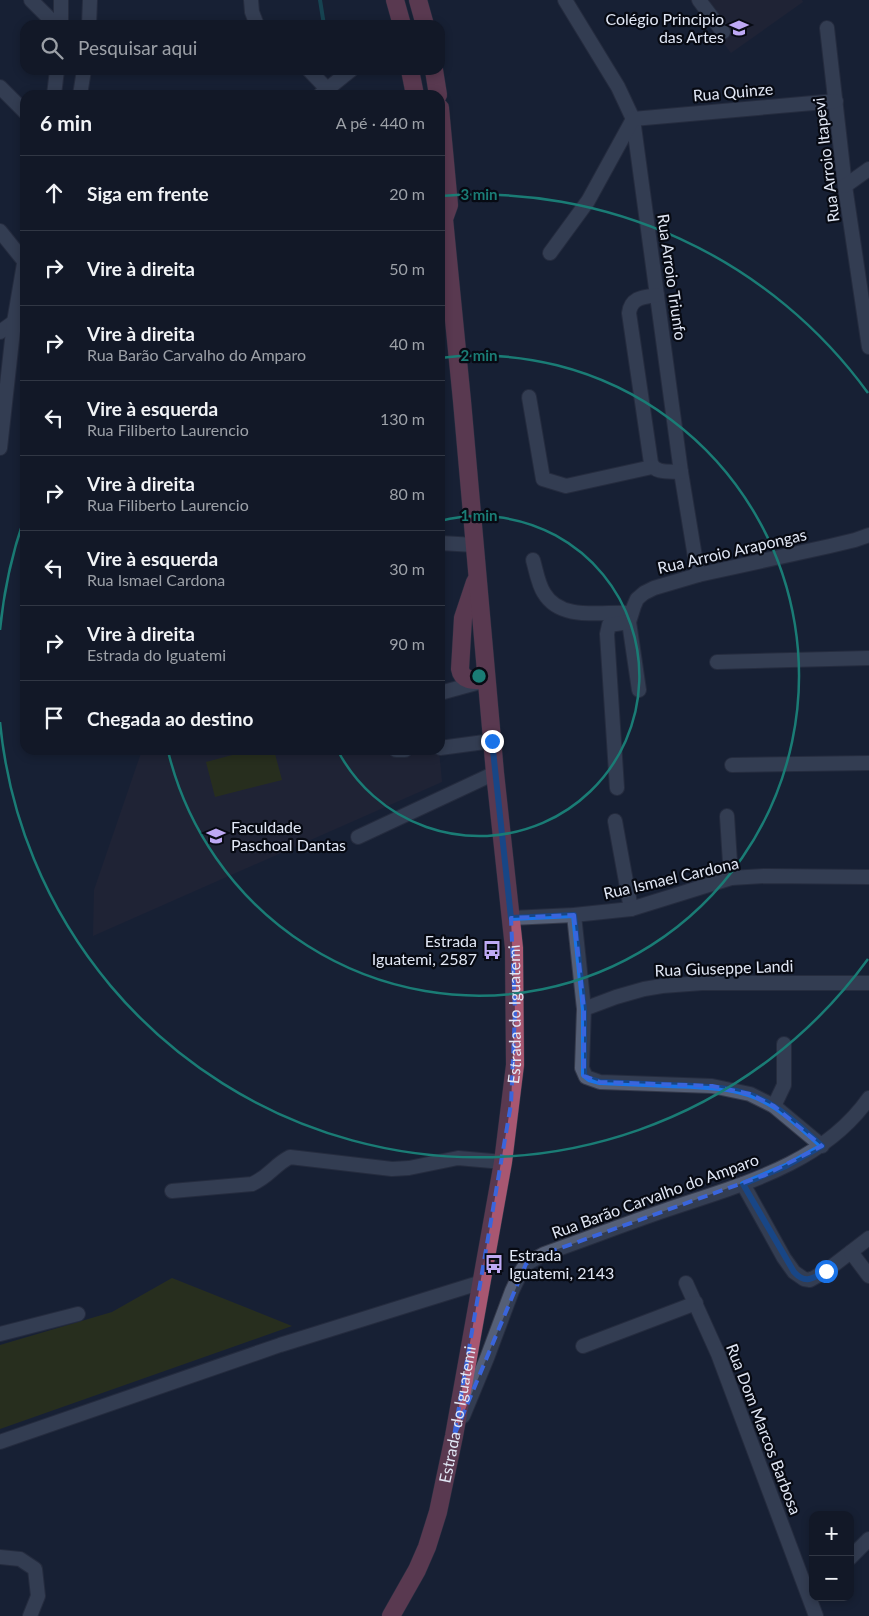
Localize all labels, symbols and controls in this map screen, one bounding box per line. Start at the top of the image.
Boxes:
place label: Colégio Principio das Artes [605,9,724,46]
school or university icon: Colégio Principio das Artes [728,17,750,39]
search box [20,20,445,75]
icon: search [38,34,66,62]
text: Pesquisar aqui [78,36,197,59]
street label: Rua Quinze [692,79,774,104]
street label: Rua Arroio Itapevi [808,97,843,224]
text: 6 min [40,110,92,135]
text: A pé · 440 m [336,113,425,132]
icon: ahead [40,179,68,207]
text: Siga em frente [87,182,209,205]
text: 20 m [389,184,425,203]
text: 3 min [460,185,498,203]
street label: Rua Arroio Triunfo [654,213,691,341]
icon: right [40,254,68,282]
text: Vire à direita [87,257,195,280]
text: 50 m [389,259,425,278]
text: Vire à direita [87,322,195,345]
icon: right [40,329,68,357]
text: 40 m [389,334,425,353]
text: Rua Barão Carvalho do Amparo [87,345,306,364]
text: 2 min [460,346,498,364]
text: Vire à esquerda [87,397,218,420]
icon: left [40,404,68,432]
text: 130 m [380,409,425,428]
text: Rua Filiberto Laurencio [87,420,249,439]
text: Vire à direita [87,472,195,495]
icon: right [40,479,68,507]
text: 80 m [389,484,425,503]
text: Rua Filiberto Laurencio [87,495,249,514]
text: 1 min [460,506,498,524]
street label: Rua Arroio Arapongas [656,524,808,577]
text: Vire à esquerda [87,547,218,570]
icon: left [40,554,68,582]
text: 30 m [389,559,425,578]
text: Rua Ismael Cardona [87,570,225,589]
text: Vire à direita [87,622,195,645]
icon: right [40,629,68,657]
text: 90 m [389,634,425,653]
text: Estrada do Iguatemi [87,645,226,664]
centre of rings [470,667,488,685]
icon: arrive [40,704,68,732]
text: Chegada ao destino [87,707,253,730]
route end [481,730,504,753]
place label: Faculdade Paschoal Dantas [231,817,346,854]
school or university icon: Faculdade Paschoal Dantas [205,825,227,847]
street label: Rua Ismael Cardona [601,853,740,902]
place label: Estrada Iguatemi, 2587 [372,931,477,968]
bus stop icon: Estrada Iguatemi, 2587 [481,939,503,961]
street label: Estrada do Iguatemi [503,944,524,1085]
street label: Rua Giuseppe Landi [654,956,794,979]
street label: Rua Barão Carvalho do Amparo [549,1149,761,1242]
place label: Estrada Iguatemi, 2143 [509,1245,614,1282]
bus stop icon: Estrada Iguatemi, 2143 [483,1253,505,1275]
route start [815,1260,838,1283]
street label: Rua Dom Marcos Barbosa [723,1341,806,1517]
street label: Estrada do Iguatemi [434,1344,479,1485]
map controls [809,1511,854,1601]
button: + [809,1511,854,1556]
button: − [809,1556,854,1601]

